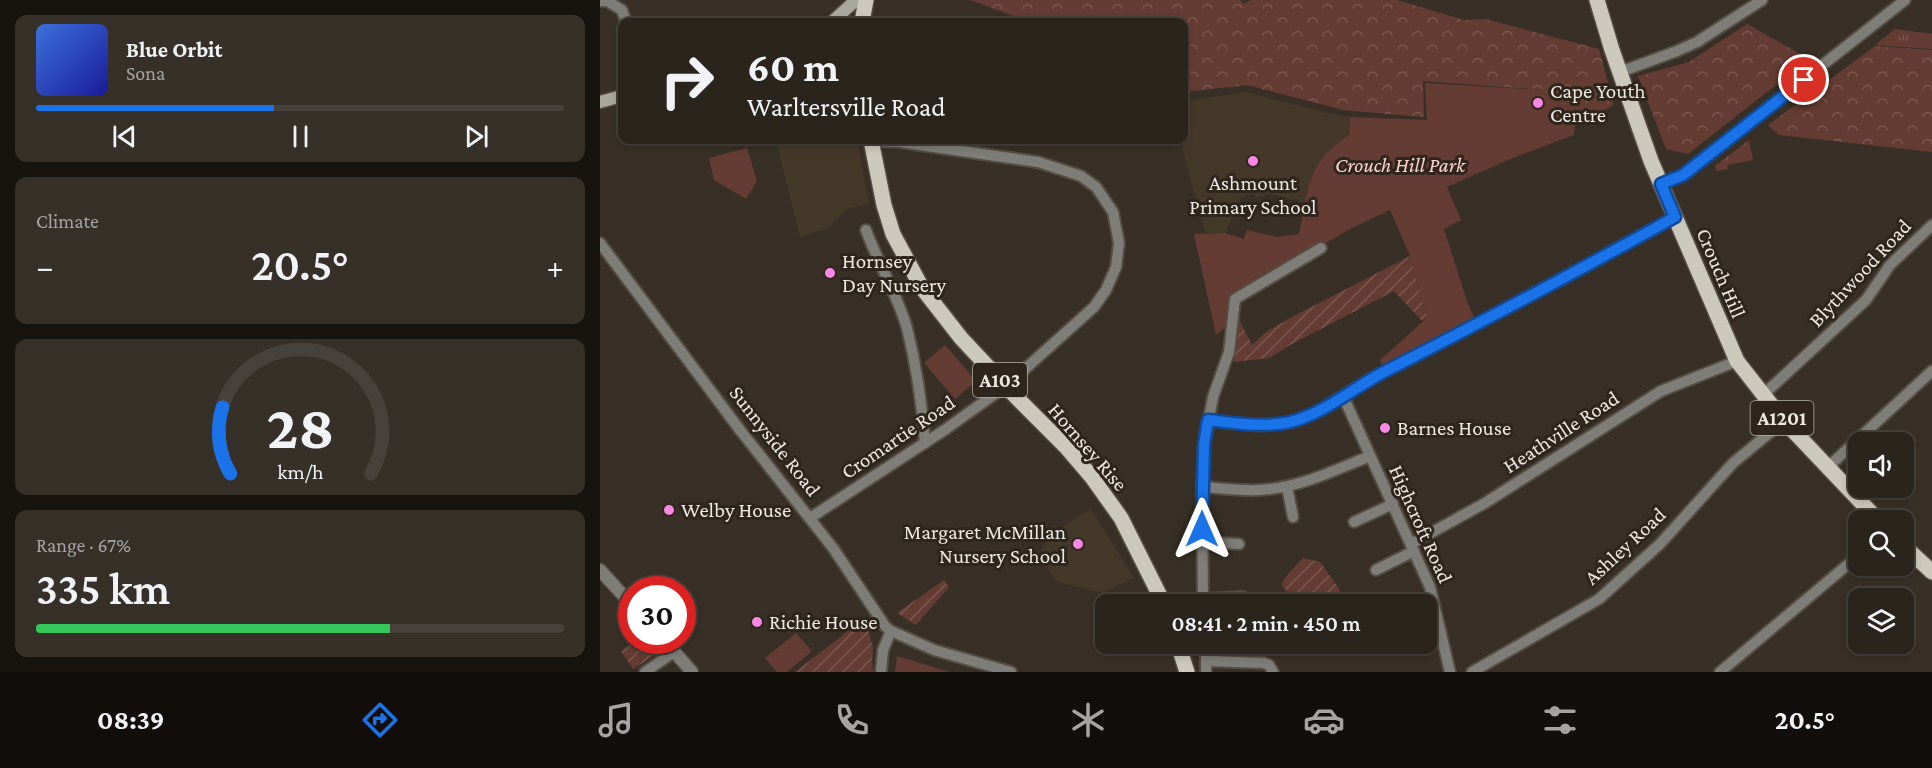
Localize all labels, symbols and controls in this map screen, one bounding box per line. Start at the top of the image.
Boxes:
text: Blue Orbit [126,37,222,62]
icon: right [648,42,726,120]
text: 60 m [747,43,839,90]
pin [1778,54,1829,105]
text: Sona [126,62,165,84]
icon: arrive [1787,63,1820,96]
place label: Cape Youth Centre [1550,79,1646,127]
text: Warltersville Road [747,92,946,122]
marker: Cape Youth Centre [1531,96,1545,110]
icon: previous [108,120,141,153]
icon: pause [284,120,317,153]
icon: next [460,120,493,153]
park label: Crouch Hill Park [1335,153,1466,177]
marker: Ashmount Primary School [1246,154,1260,168]
place label: Ashmount Primary School [1189,171,1317,219]
text: Climate [36,210,99,232]
street label: Blythwood Road [1804,214,1916,332]
street label: Crouch Hill [1691,225,1751,321]
text: 20.5° [251,240,349,290]
text: − [36,248,53,285]
text: + [547,248,564,285]
place label: Hornsey Day Nursery [842,249,946,297]
marker: Hornsey Day Nursery [823,266,837,280]
road number: A103 [973,363,1027,397]
street label: Sunnyside Road [724,381,826,501]
street label: Heathville Road [1499,386,1623,478]
street label: Cromartie Road [837,390,959,484]
text: 28 [266,392,334,461]
street label: Hornsey Rise [1043,398,1133,496]
road number: A1201 [1750,401,1814,435]
place label: Barnes House [1397,416,1511,440]
marker: Barnes House [1378,421,1392,435]
map controls [1848,432,1914,654]
button: sound [1848,432,1914,498]
text: km/h [277,460,324,484]
street label: Highcroft Road [1384,461,1458,587]
position arrow [1170,497,1234,561]
place label: Welby House [681,498,791,522]
street label: Ashley Road [1579,502,1671,590]
marker: Welby House [662,503,676,517]
button: search [1848,510,1914,576]
place label: Margaret McMillan Nursery School [904,520,1066,568]
text: Range · 67% [36,534,131,556]
marker: Margaret McMillan Nursery School [1071,537,1085,551]
text: 335 km [36,564,170,614]
speed limit sign: 30 [618,576,696,654]
button: layers [1848,588,1914,654]
place label: Richie House [769,610,878,634]
text: 08:41 · 2 min · 450 m [1172,611,1360,636]
marker: Richie House [750,615,764,629]
icon: directions [359,699,401,741]
icon: music [595,699,637,741]
icon: phone [831,699,873,741]
icon: climate [1067,699,1109,741]
icon: car [1303,699,1345,741]
icon: filters [1539,699,1581,741]
text: 08:39 [97,705,165,735]
text: 20.5° [1775,705,1835,735]

